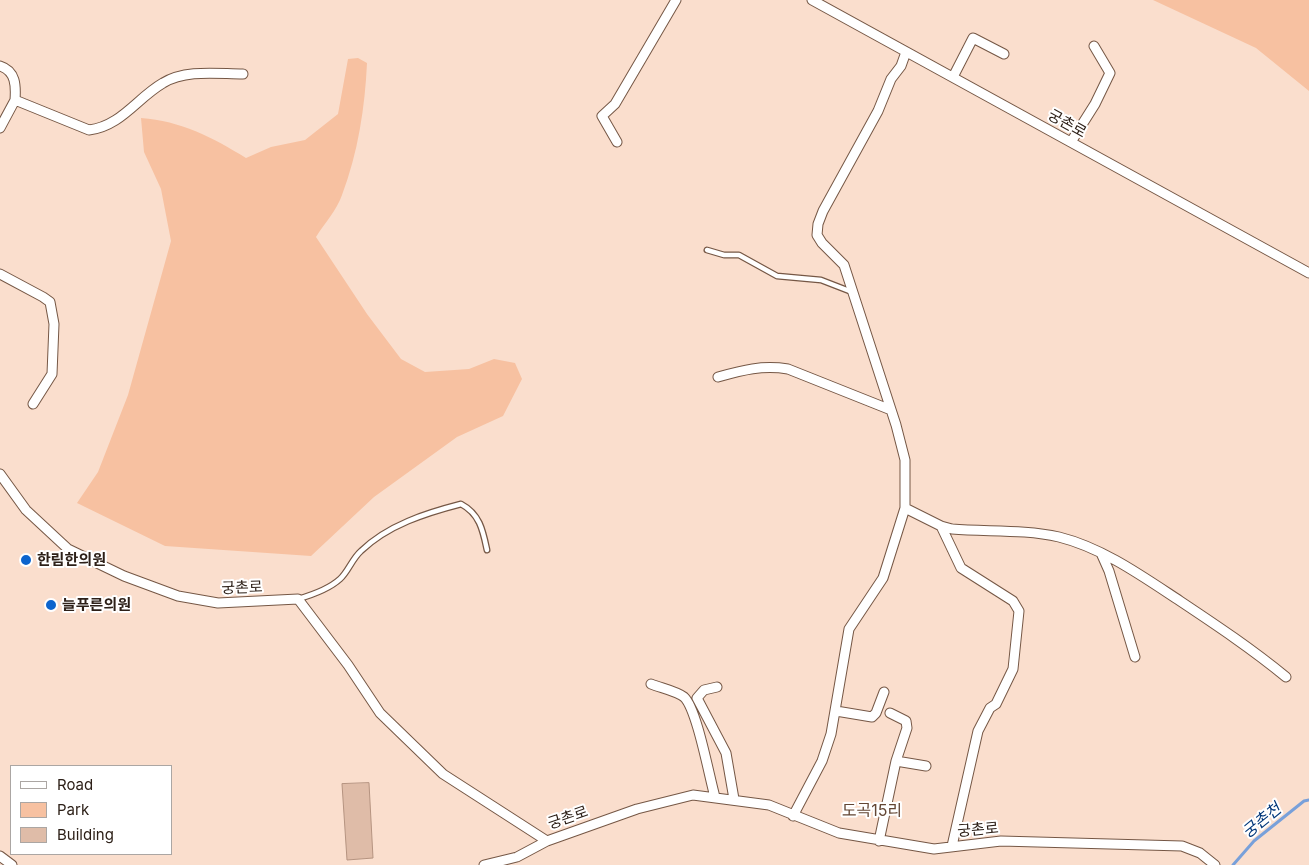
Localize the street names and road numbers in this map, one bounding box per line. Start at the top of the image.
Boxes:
street label: 궁촌로 [1045,106,1089,142]
street label: 궁촌로 [221,578,263,598]
street label: 궁촌로 [545,803,591,833]
street label: 궁촌로 [957,819,999,841]

